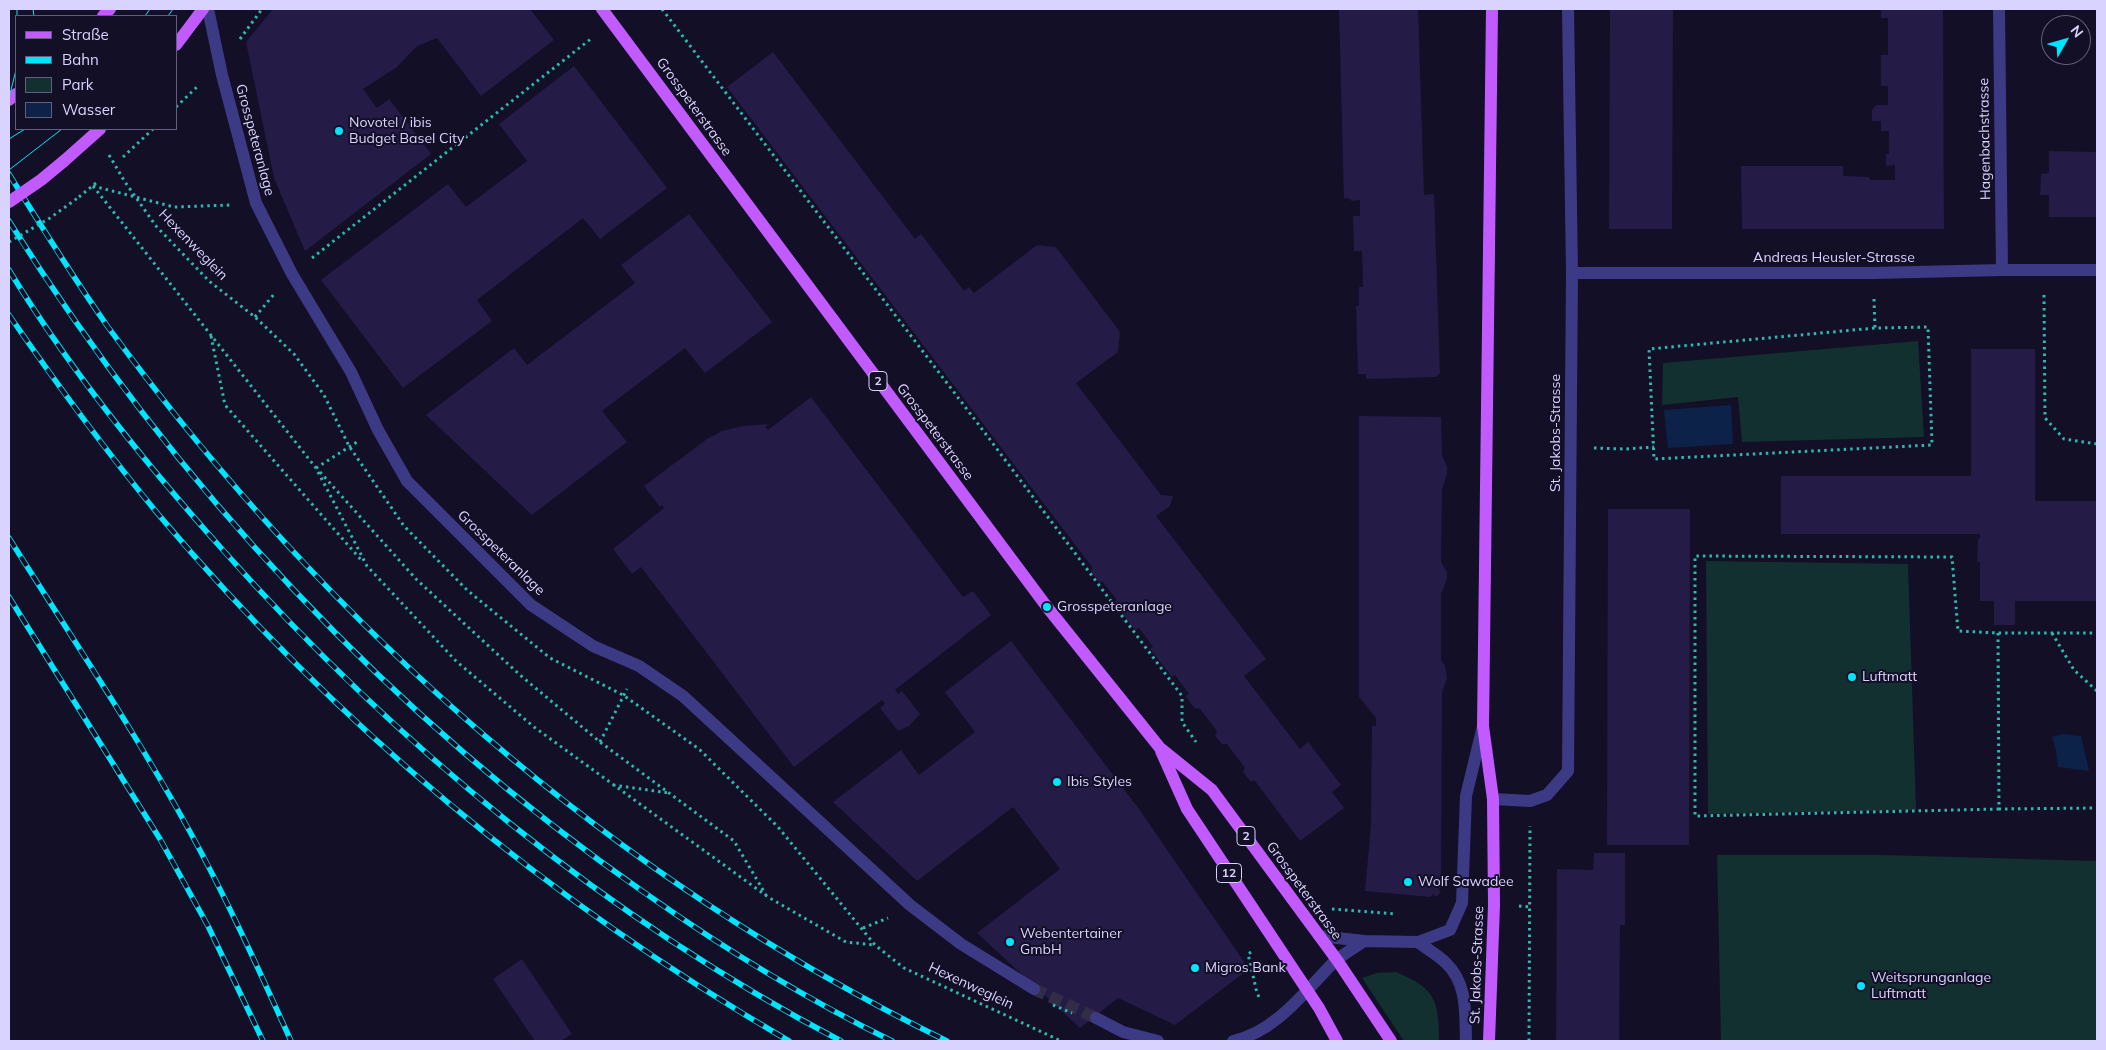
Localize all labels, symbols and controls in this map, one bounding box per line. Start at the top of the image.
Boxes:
legend [15,15,178,130]
north arrow [2041,15,2091,65]
text: N [2067,22,2087,41]
text: Straße [62,25,109,44]
text: Bahn [62,50,99,69]
street label: Grosspeterstrasse [653,55,735,159]
text: Park [62,75,94,94]
street label: Hagenbachstrasse [1976,78,1994,200]
street label: Grosspeteranlage [232,82,278,198]
text: Wasser [62,100,115,119]
place label: Novotel / ibis Budget Basel City [349,115,464,148]
marker: Novotel / ibis Budget Basel City [333,125,345,137]
street label: Hexenweglein [155,206,231,284]
street label: Andreas Heusler-Strasse [1753,250,1915,266]
road number: 2 [869,372,887,391]
street label: St. Jakobs-Strasse [1548,374,1564,492]
street label: Grosspeterstrasse [893,380,977,484]
street label: Grosspeteranlage [454,507,548,599]
place label: Grosspeteranlage [1057,599,1172,615]
marker: Grosspeteranlage [1041,601,1053,613]
place label: Luftmatt [1862,669,1917,685]
marker: Luftmatt [1846,671,1858,683]
place label: Ibis Styles [1067,774,1132,790]
marker: Ibis Styles [1051,776,1063,788]
road number: 2 [1237,826,1255,846]
street label: Grosspeterstrasse [1263,839,1345,943]
road number: 12 [1216,864,1242,882]
place label: Wolf Sawadee [1418,874,1514,890]
marker: Wolf Sawadee [1402,876,1414,888]
street label: St. Jakobs-Strasse [1467,906,1487,1024]
place label: Webentertainer GmbH [1020,926,1122,959]
marker: Webentertainer GmbH [1004,936,1016,948]
street label: Hexenweglein [926,959,1016,1013]
place label: Migros Bank [1205,960,1286,976]
marker: Migros Bank [1189,962,1201,974]
place label: Weitsprunganlage Luftmatt [1871,970,1991,1002]
marker: Weitsprunganlage Luftmatt [1855,980,1867,992]

